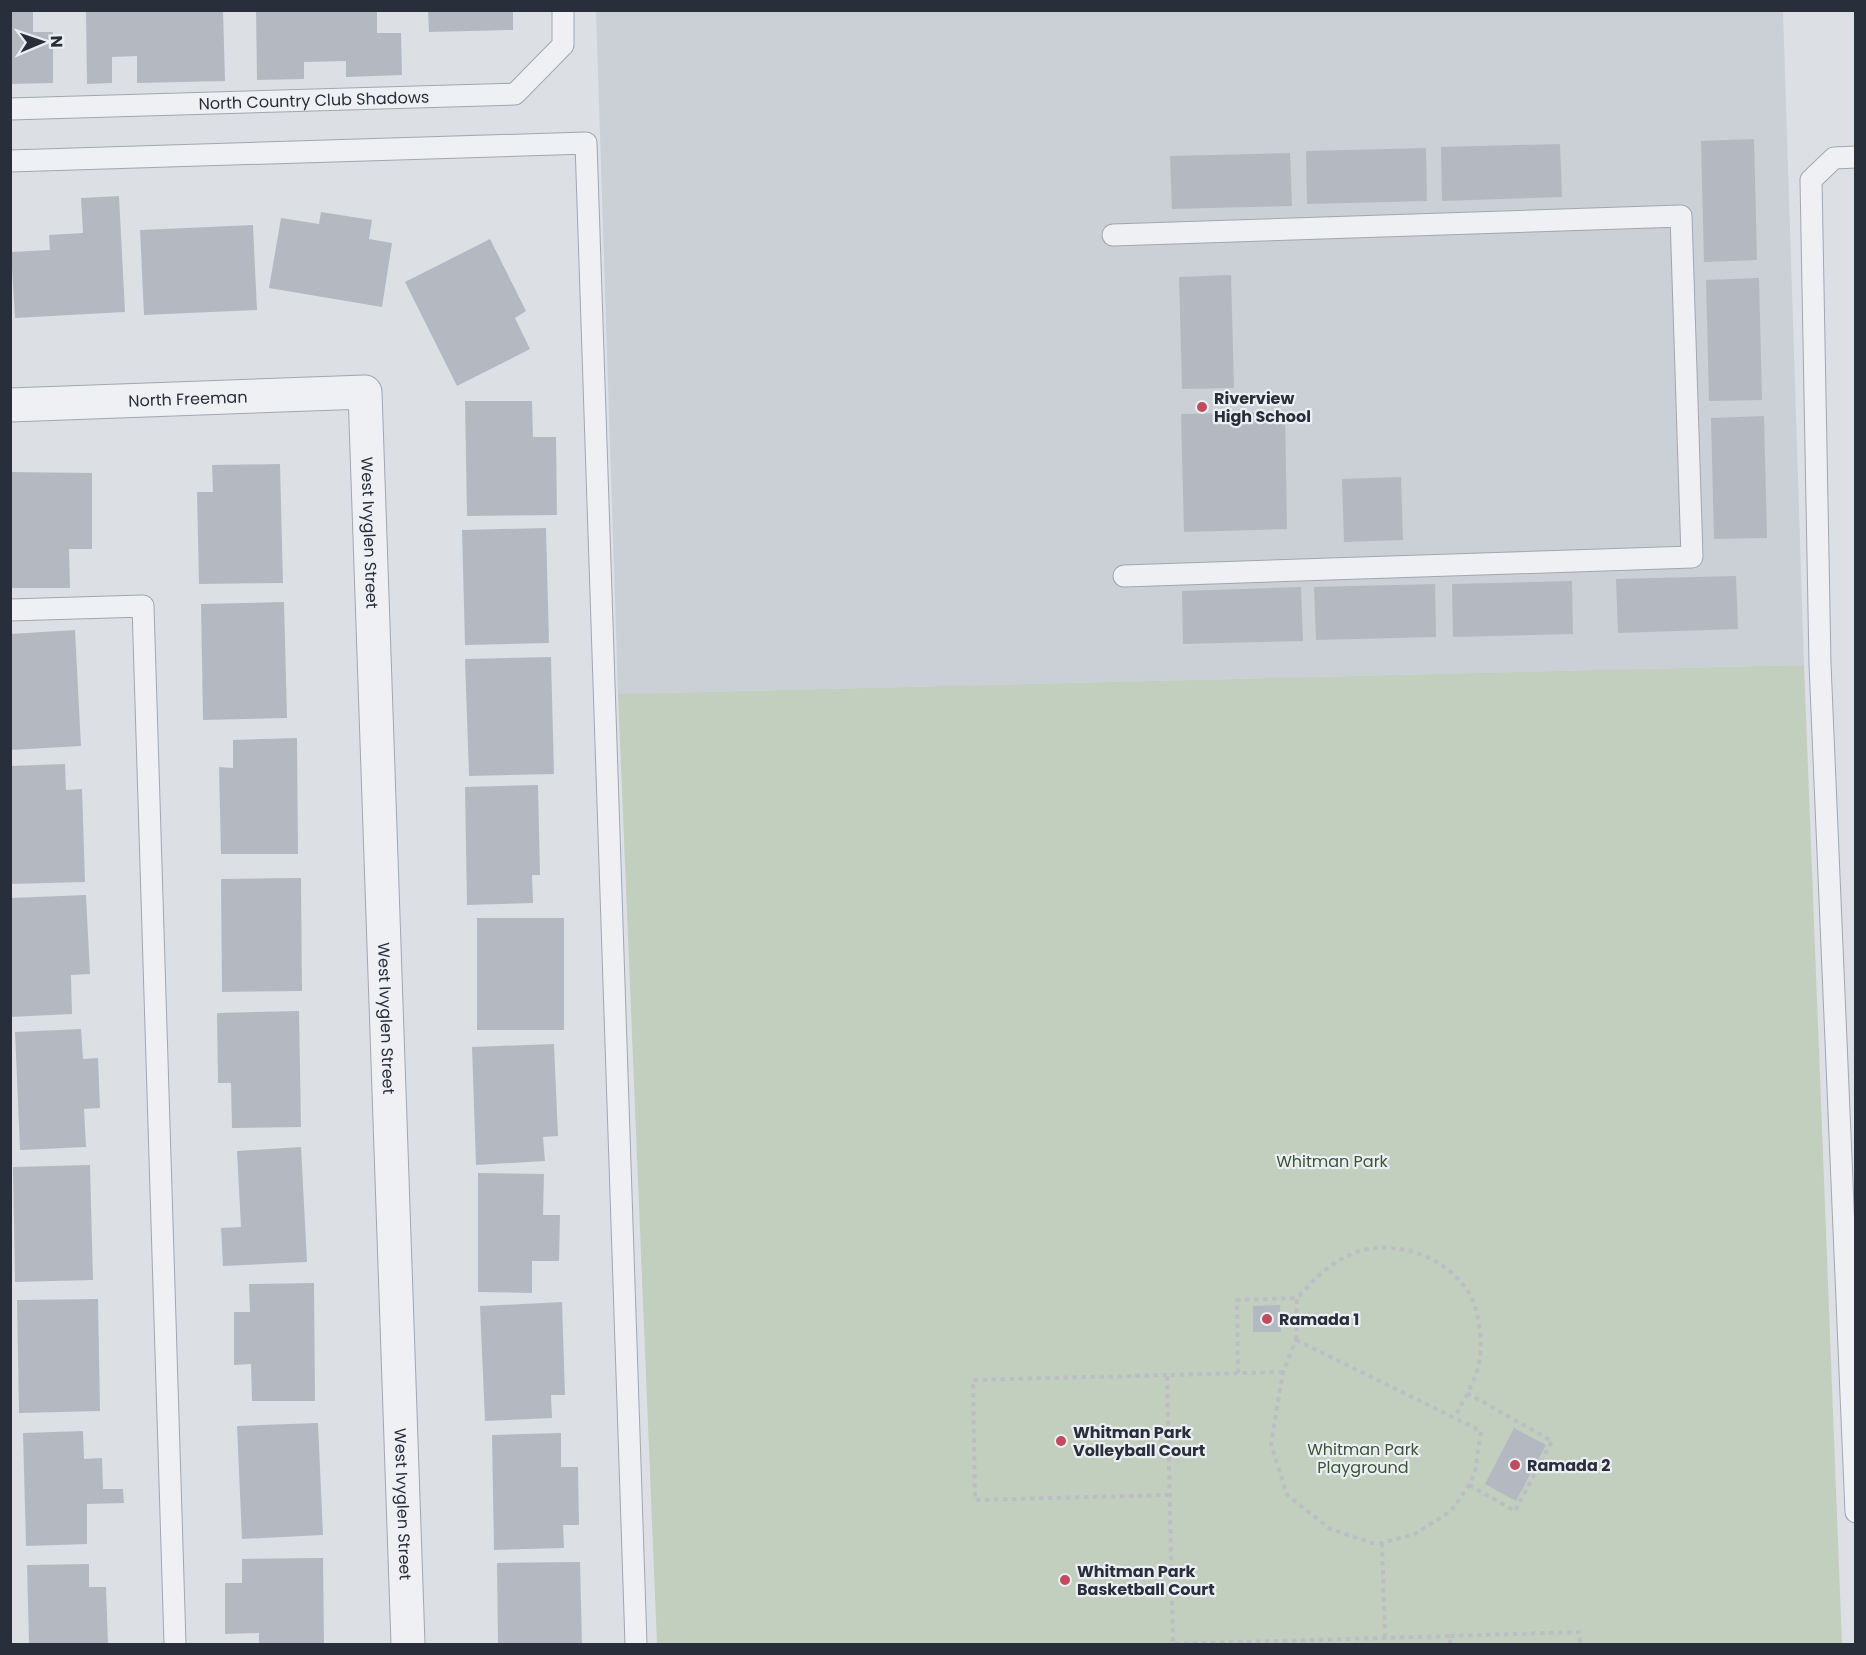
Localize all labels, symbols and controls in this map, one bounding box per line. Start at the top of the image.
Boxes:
north arrow [12,12,72,72]
text: N [45,35,68,48]
street label: North Country Club Shadows [198,86,430,115]
street label: North Freeman [128,385,248,413]
place label: Riverview High School [1214,387,1311,428]
marker: Riverview High School [1195,400,1209,414]
street label: West Ivyglen Street [355,456,383,609]
street label: West Ivyglen Street [372,942,400,1095]
park label: Whitman Park [1276,1150,1389,1173]
place label: Ramada 1 [1279,1308,1359,1331]
marker: Ramada 1 [1260,1312,1274,1326]
place label: Whitman Park Volleyball Court [1073,1421,1205,1462]
street label: West Ivyglen Street [389,1428,417,1581]
marker: Whitman Park Volleyball Court [1054,1434,1068,1448]
park label: Whitman Park Playground [1307,1438,1420,1479]
place label: Ramada 2 [1527,1454,1610,1477]
marker: Ramada 2 [1508,1458,1522,1472]
place label: Whitman Park Basketball Court [1077,1560,1215,1601]
marker: Whitman Park Basketball Court [1058,1573,1072,1587]

